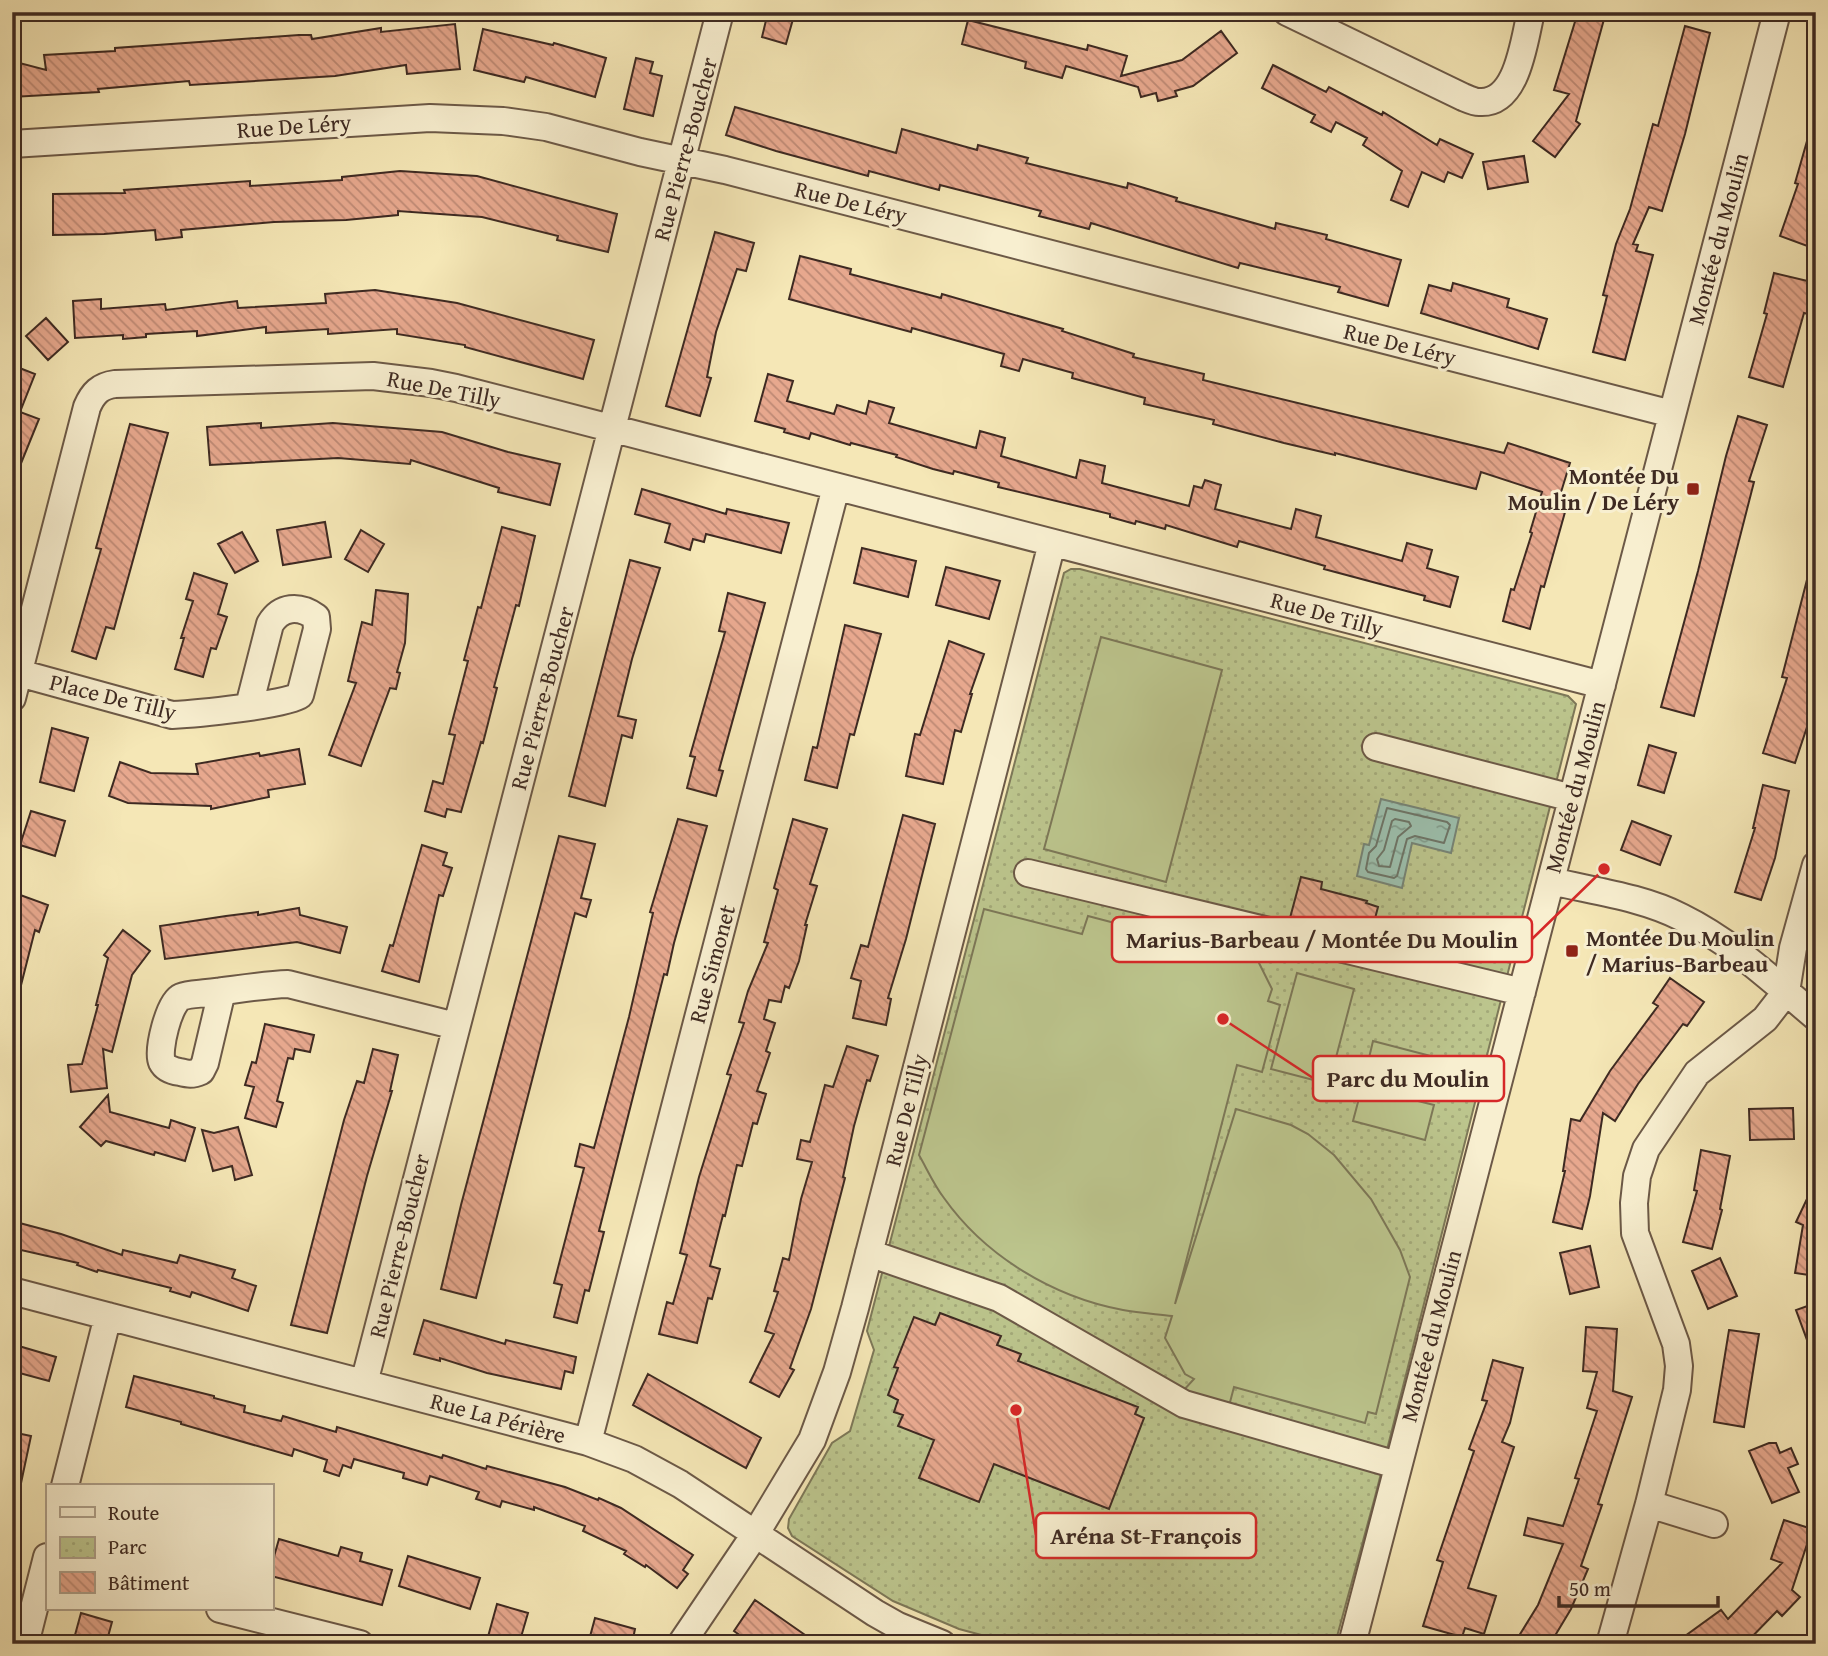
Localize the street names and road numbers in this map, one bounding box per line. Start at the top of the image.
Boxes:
street label: Rue Pierre-Boucher [644,53,725,244]
street label: Rue De Léry [236,105,353,146]
street label: Montée du Moulin [1679,149,1756,329]
street label: Rue De Léry [792,172,911,231]
street label: Rue De Léry [1341,314,1460,373]
street label: Rue De Tilly [384,361,504,416]
street label: Rue De Tilly [1267,583,1388,644]
street label: Rue Pierre-Boucher [501,602,582,793]
street label: Place De Tilly [46,665,180,728]
street label: Montée du Moulin [1536,697,1613,877]
street label: Rue Simonet [680,901,743,1027]
street label: Rue De Tilly [876,1050,936,1170]
street label: Rue Pierre-Boucher [360,1150,437,1341]
street label: Montée du Moulin [1392,1246,1469,1426]
street label: Rue La Périère [427,1384,569,1451]

